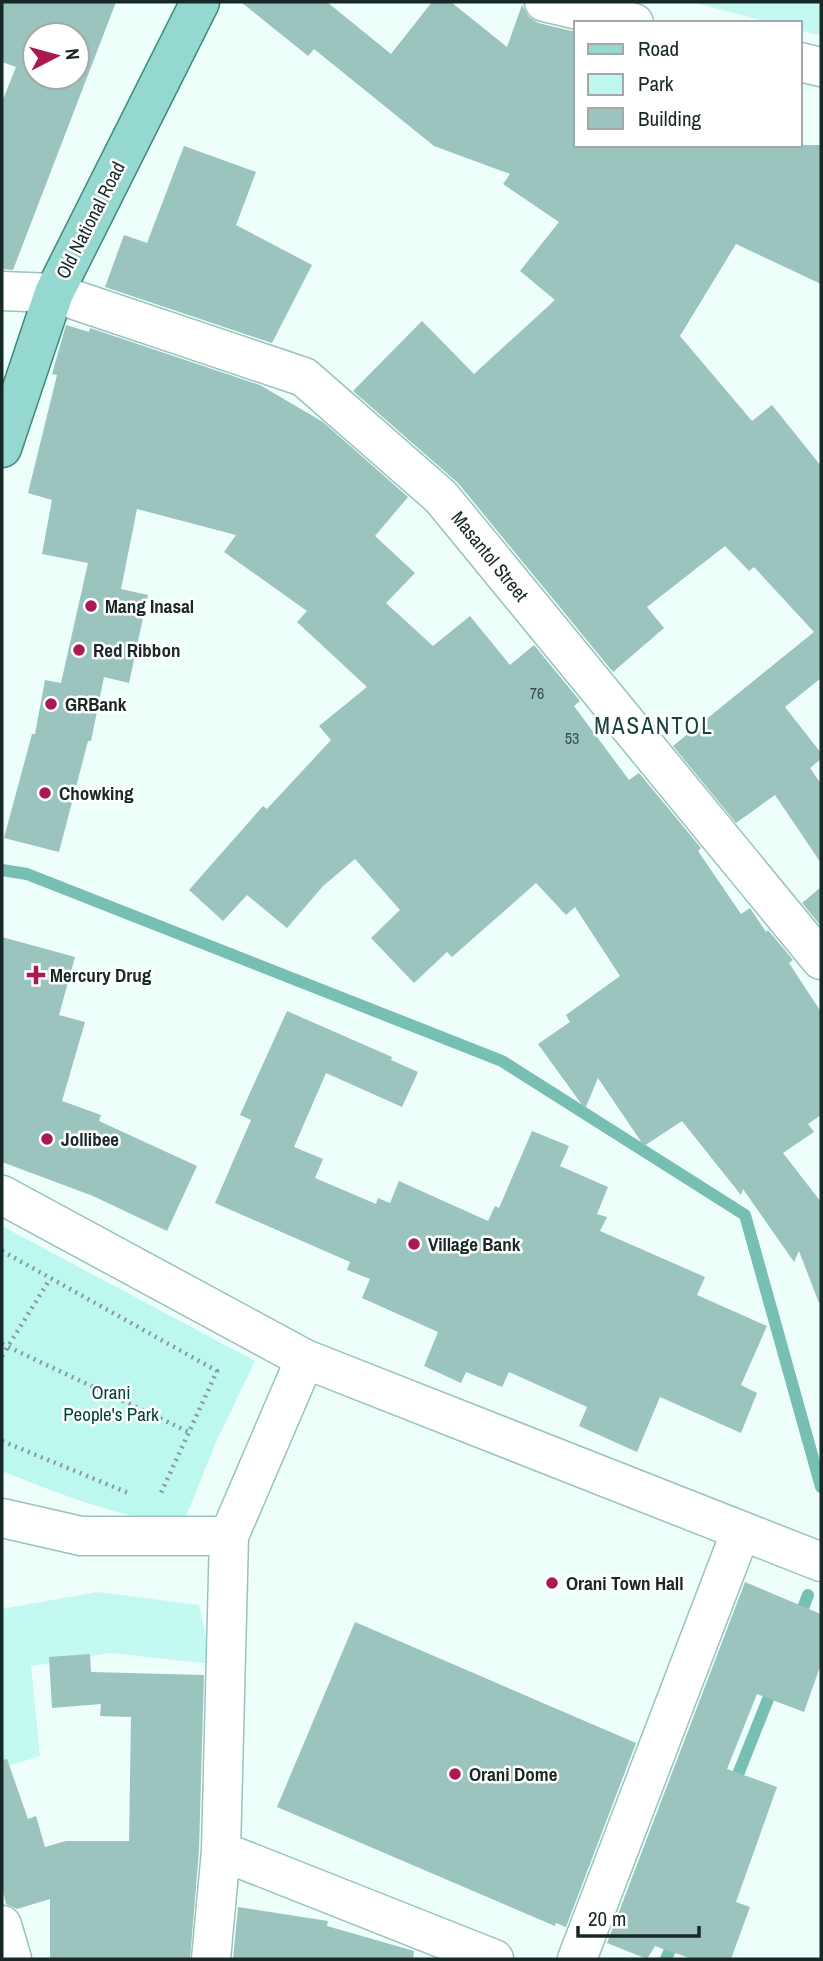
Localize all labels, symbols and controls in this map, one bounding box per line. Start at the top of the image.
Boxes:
north arrow [21,21,91,91]
legend [574,21,802,147]
text: Road [638,34,679,63]
text: N [59,47,86,61]
text: Park [638,69,674,98]
text: Building [638,104,702,133]
street label: Old National Road [49,157,131,283]
street label: Masantol Street [446,505,535,607]
place label: Mang Inasal [105,593,194,619]
marker: Mang Inasal [83,598,99,614]
place label: Red Ribbon [93,637,180,663]
marker: Red Ribbon [71,642,87,658]
house number: 76 [530,682,544,704]
place label: GRBank [65,691,127,717]
marker: GRBank [43,696,59,712]
district label: MASANTOL [594,710,714,741]
house number: 53 [565,727,579,749]
place label: Chowking [59,780,134,806]
marker: Chowking [37,785,53,801]
place label: Mercury Drug [50,962,152,988]
marker: Mercury Drug [28,967,44,983]
place label: Jollibee [61,1126,119,1152]
marker: Jollibee [39,1131,55,1147]
place label: Village Bank [428,1231,521,1257]
marker: Village Bank [406,1236,422,1252]
park label: Orani People's Park [63,1379,159,1427]
place label: Orani Town Hall [566,1570,683,1596]
marker: Orani Town Hall [544,1575,560,1591]
place label: Orani Dome [469,1761,558,1787]
marker: Orani Dome [447,1766,463,1782]
scale bar [578,1895,699,1939]
text: 20 m [588,1904,626,1933]

